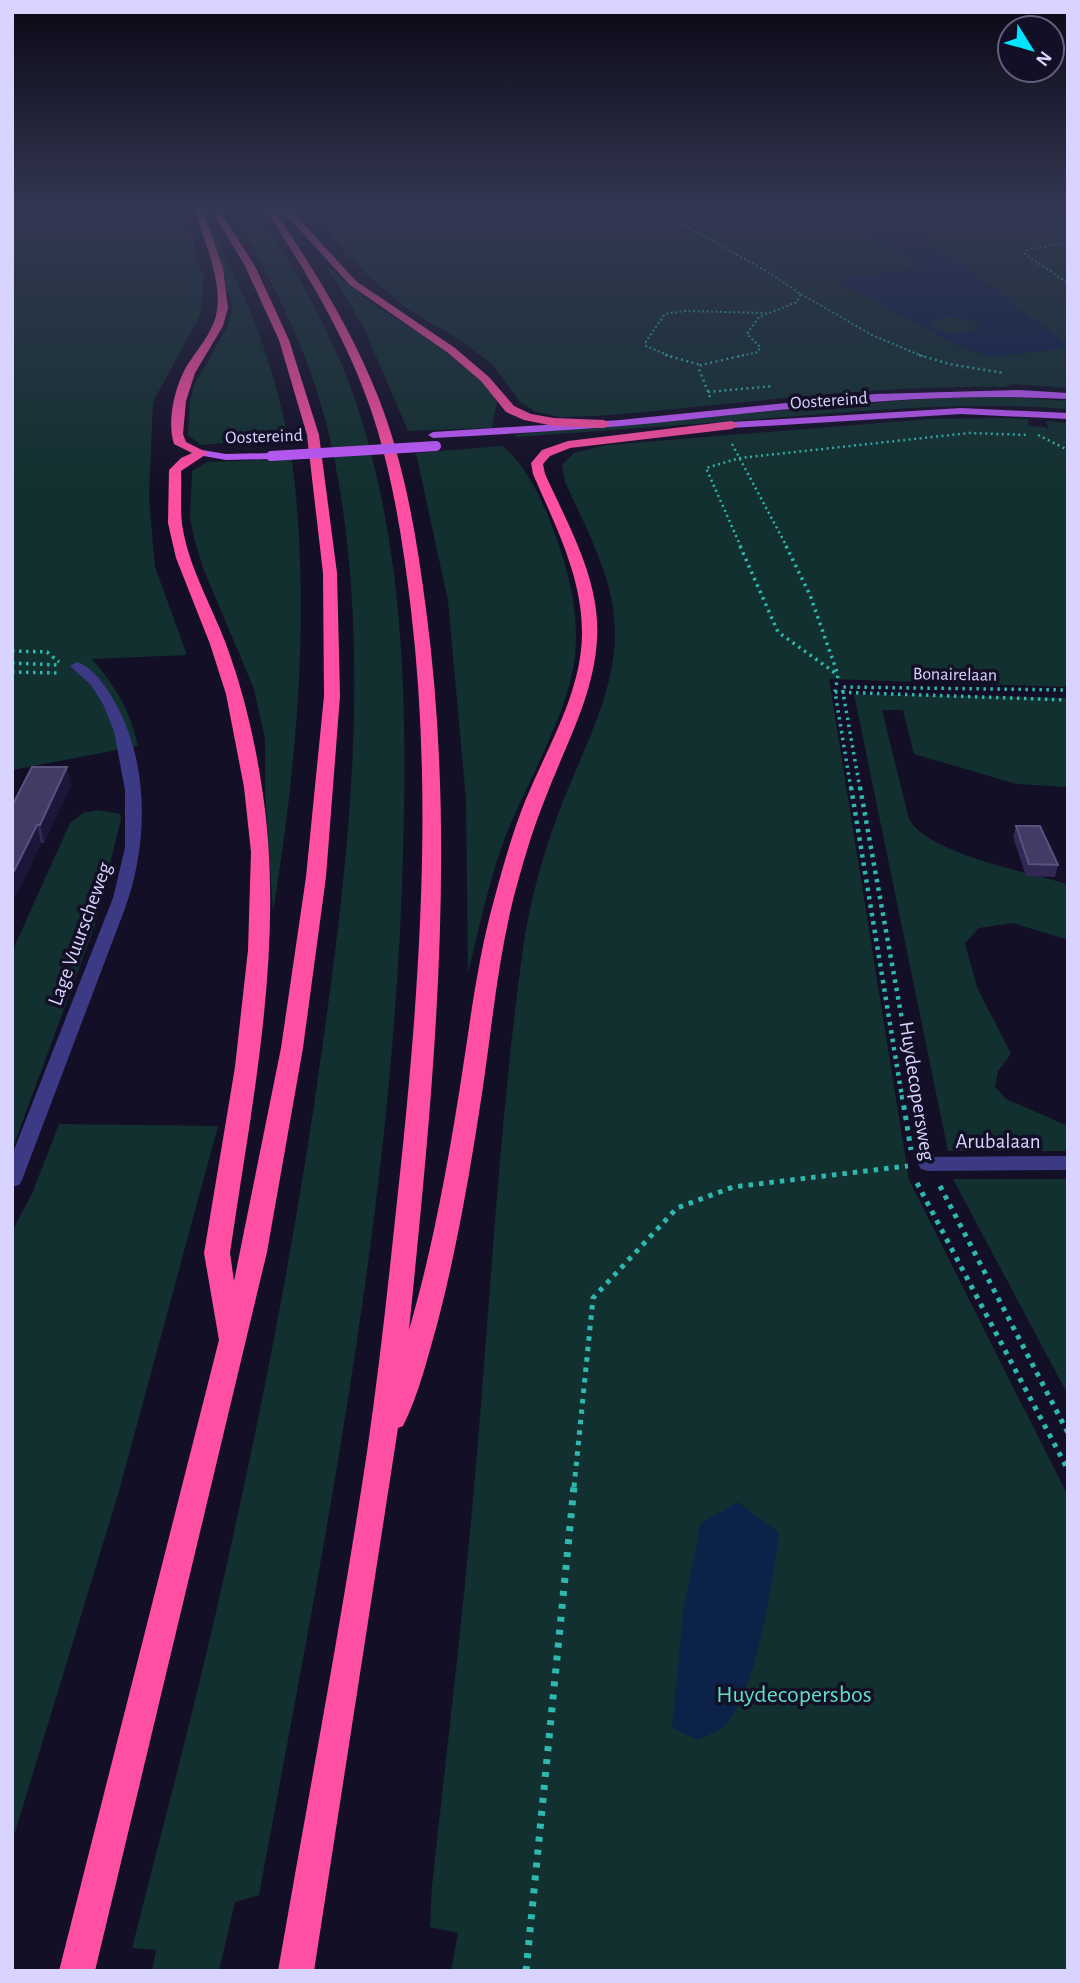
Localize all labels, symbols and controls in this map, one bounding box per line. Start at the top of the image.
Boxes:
north arrow [996,14,1066,84]
text: N [1032,47,1055,69]
street label: Oostereind [790,389,868,413]
street label: Oostereind [225,427,303,447]
street label: Bonairelaan [913,665,997,685]
street label: Lage Vuurscheweg [44,859,116,1008]
street label: Huydecopersweg [896,1020,938,1163]
street label: Arubalaan [955,1131,1041,1152]
park label: Huydecopersbos [716,1683,872,1707]

